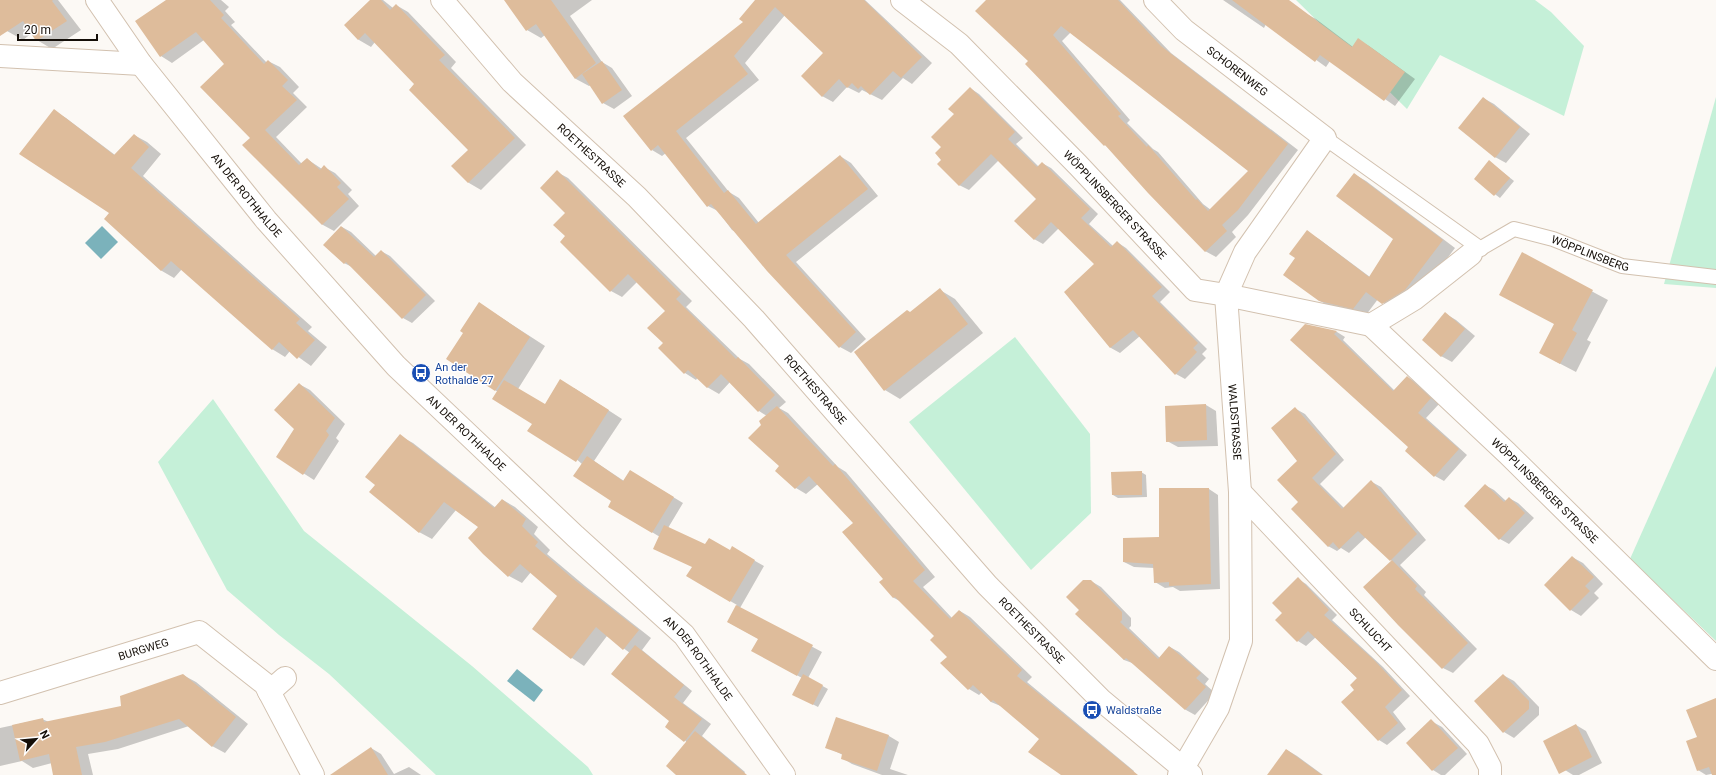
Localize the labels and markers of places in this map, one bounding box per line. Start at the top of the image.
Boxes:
place label: An der Rothalde 27 [435,361,494,387]
bus stop icon: An der Rothalde 27 [410,362,432,384]
bus stop icon: Waldstraße [1081,699,1103,721]
place label: Waldstraße [1106,704,1162,717]

